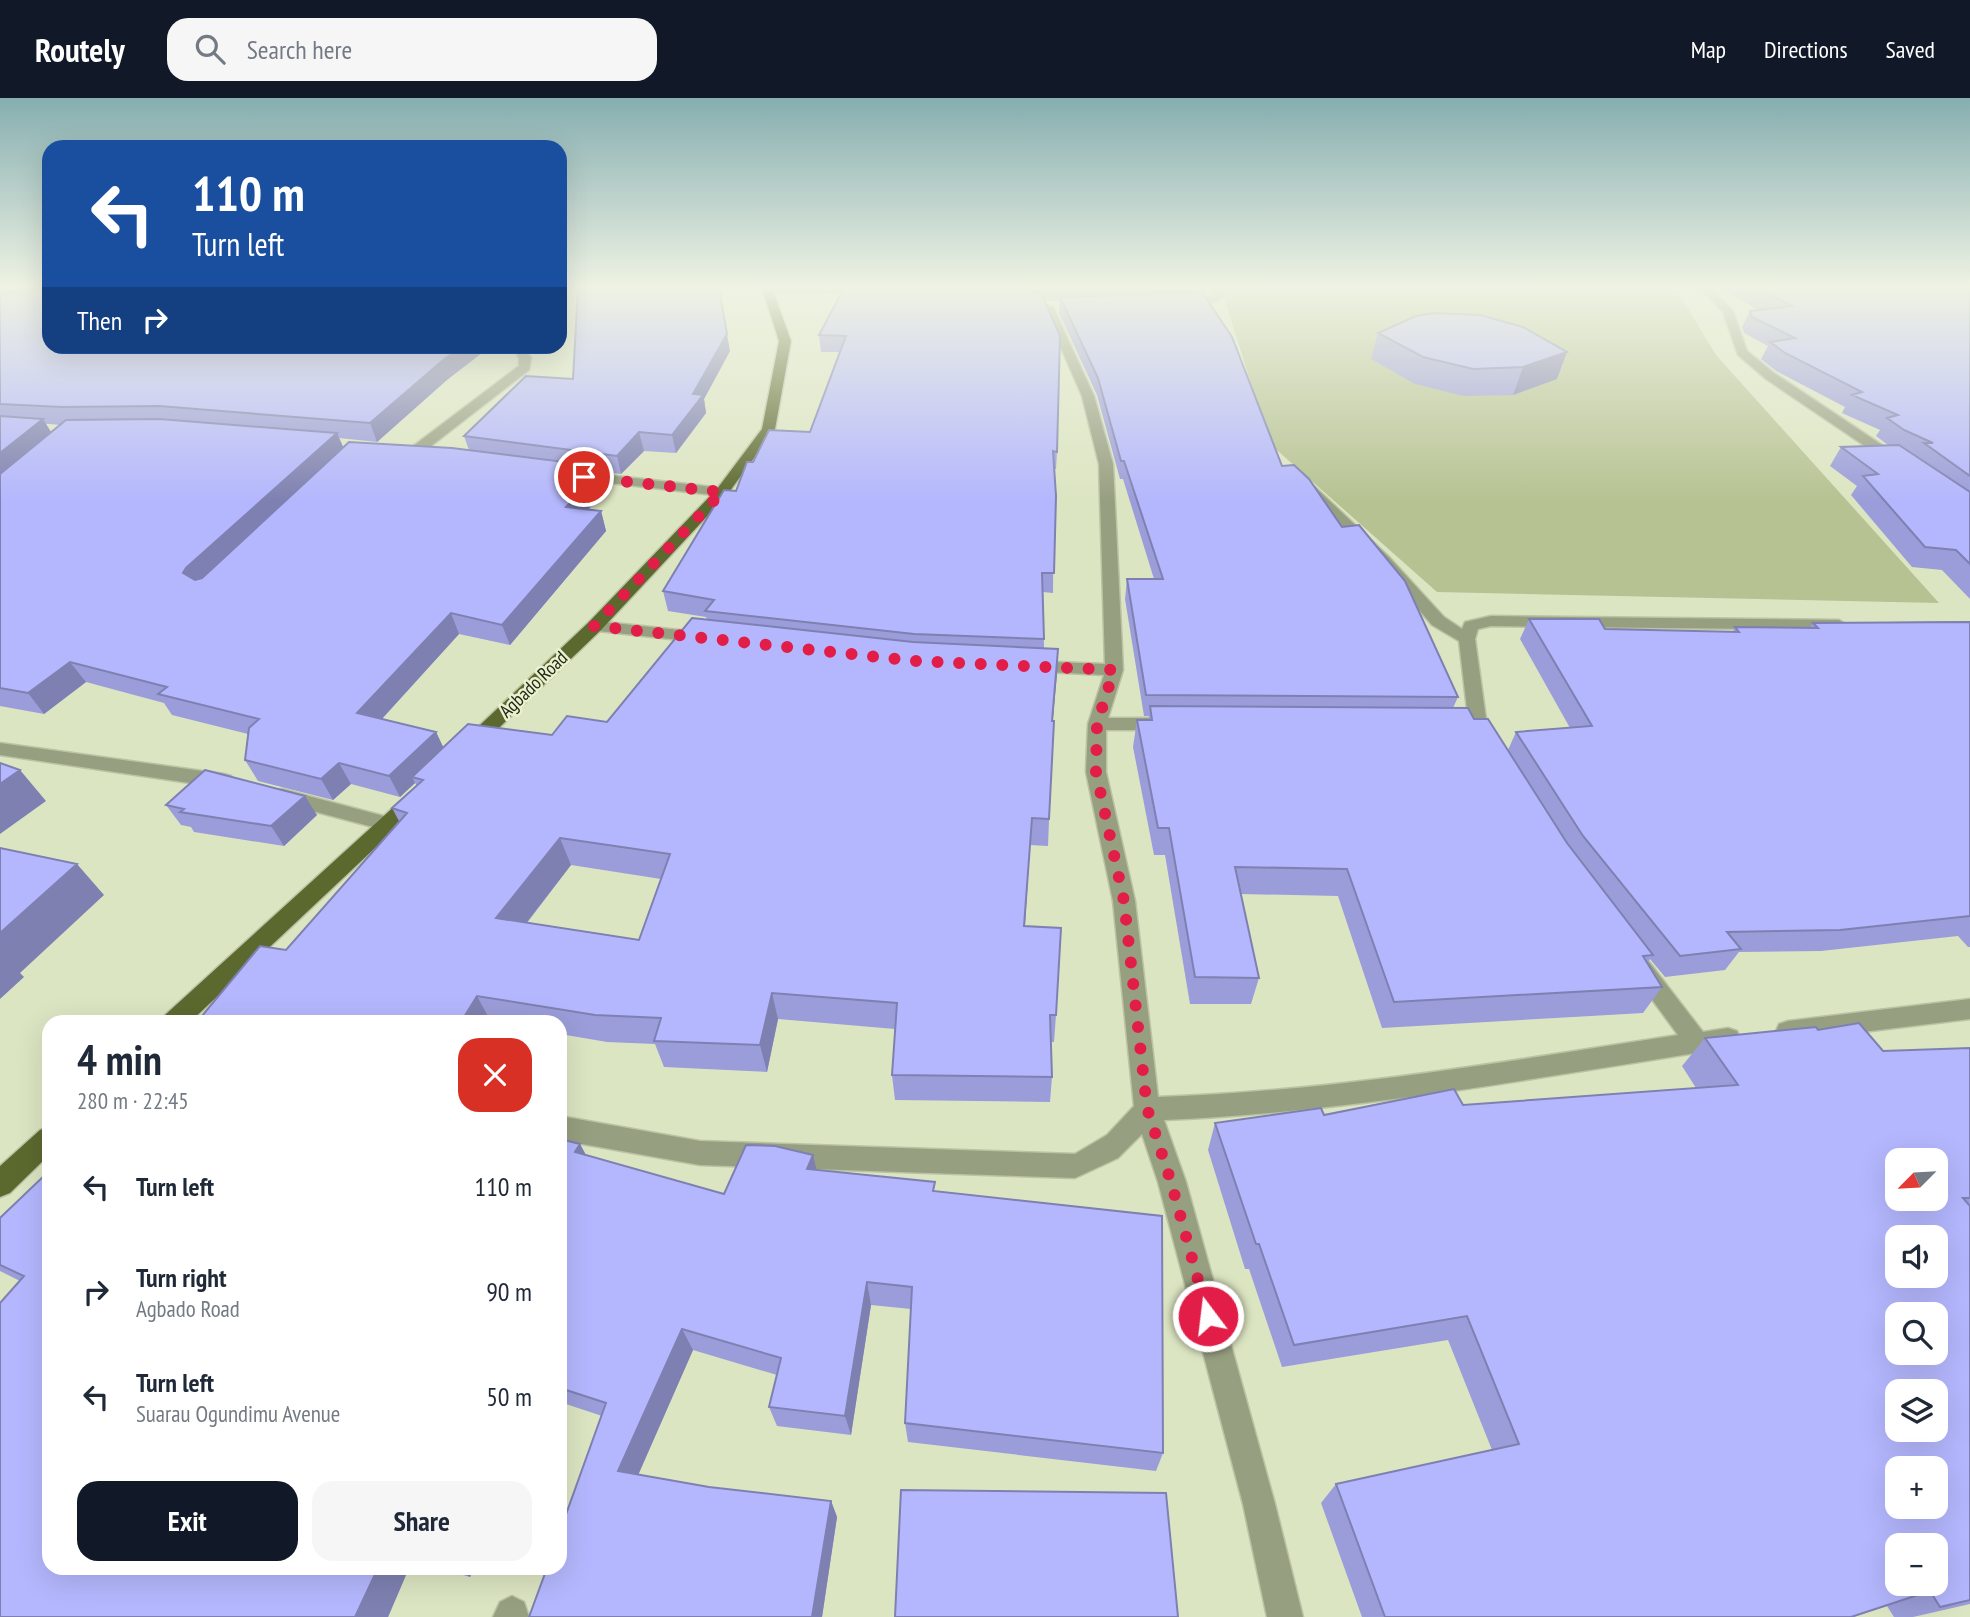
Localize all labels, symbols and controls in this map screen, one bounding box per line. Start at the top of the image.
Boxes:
search box [167,18,657,81]
text: Routely [35,28,125,71]
icon: search [191,30,229,68]
text: Search here [247,33,352,66]
text: Map [1691,34,1726,65]
text: Directions [1764,34,1848,65]
text: Saved [1886,34,1935,65]
text: 110 m [192,161,305,225]
icon: left [77,168,168,259]
text: Turn left [192,223,284,265]
icon: right [136,301,174,339]
text: Then [77,304,122,337]
pin [554,447,614,507]
icon: arrive [565,458,603,496]
street label: Agbado Road [494,646,572,722]
text: 4 min [77,1032,162,1087]
button: close [458,1038,532,1112]
text: 280 m · 22:45 [77,1086,189,1115]
north arrow [1885,1148,1948,1211]
map controls [1885,1148,1948,1596]
icon: left [77,1168,115,1206]
text: Turn left [136,1170,214,1203]
text: 110 m [474,1170,532,1203]
button: sound [1885,1225,1948,1288]
text: Turn right [136,1261,227,1294]
icon: right [77,1273,115,1311]
text: 90 m [486,1275,532,1308]
position arrow [1171,1279,1245,1353]
text: Agbado Road [136,1294,240,1323]
button: search [1885,1302,1948,1365]
text: Turn left [136,1366,214,1399]
icon: left [77,1378,115,1416]
button: layers [1885,1379,1948,1442]
text: 50 m [486,1380,532,1413]
text: Suarau Ogundimu Avenue [136,1399,340,1428]
button: + [1885,1456,1948,1519]
button: Exit [77,1481,298,1561]
button: Share [312,1481,532,1561]
button: − [1885,1533,1948,1596]

